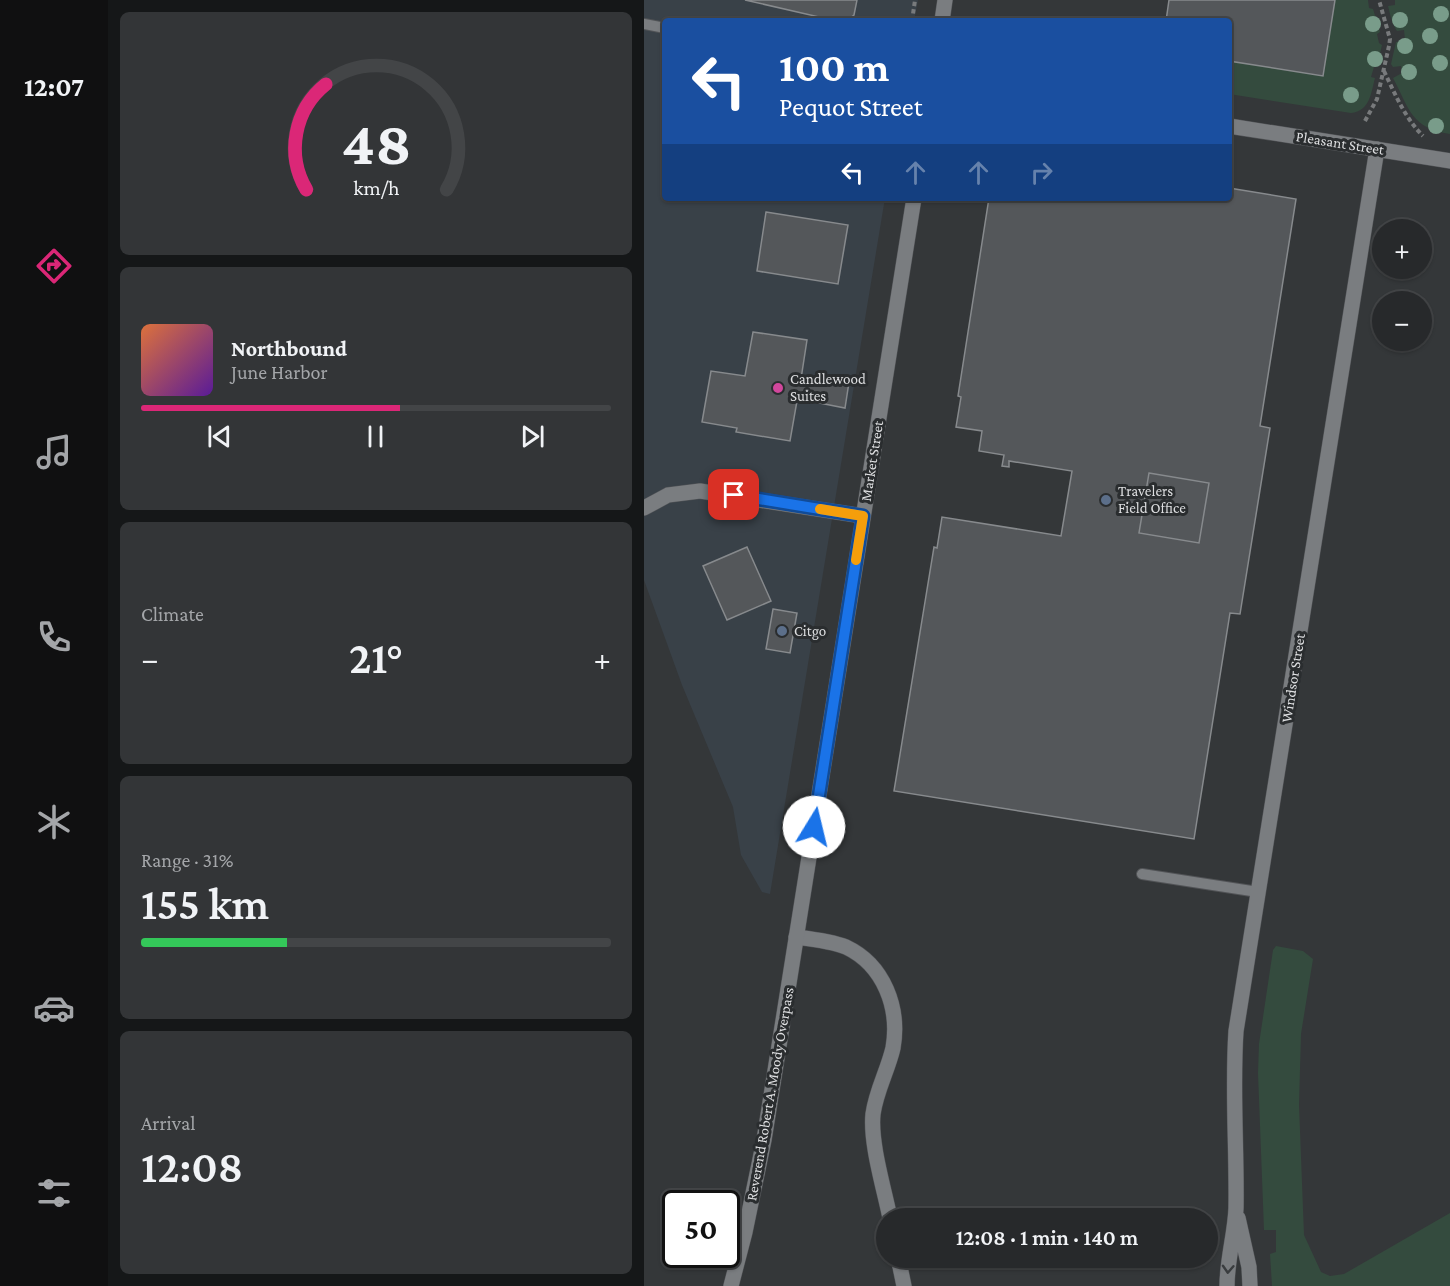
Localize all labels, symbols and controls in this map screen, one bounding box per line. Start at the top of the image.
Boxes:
icon: left [680,42,758,120]
text: 100 m [779,43,889,90]
text: 12:07 [24,72,84,102]
text: Pequot Street [779,92,923,122]
text: 48 [341,109,411,178]
street label: Pleasant Street [1295,128,1386,158]
icon: left [836,156,869,189]
icon: ahead [899,156,932,189]
icon: ahead [962,156,995,189]
icon: right [1025,156,1058,189]
text: km/h [353,177,400,201]
map controls [1372,219,1432,351]
button: + [1372,219,1432,279]
icon: directions [33,245,75,287]
button: − [1372,291,1432,351]
text: Northbound [231,336,347,361]
text: June Harbor [231,361,328,383]
place label: Candlewood Suites [790,371,866,404]
marker: Candlewood Suites [771,381,785,395]
street label: Market Street [858,419,886,502]
icon: previous [203,420,236,453]
icon: pause [359,420,392,453]
icon: next [516,420,549,453]
icon: music [33,431,75,473]
pin [708,469,759,520]
icon: arrive [717,478,750,511]
place label: Travelers Field Office [1118,483,1186,516]
marker: Travelers Field Office [1099,493,1113,507]
text: Climate [141,603,204,625]
icon: phone [33,616,75,658]
place label: Citgo [794,623,826,640]
marker: Citgo [775,624,789,638]
street label: Windsor Street [1278,631,1308,724]
text: 21° [349,633,403,683]
text: − [141,640,158,677]
text: + [594,640,611,677]
position arrow [782,795,846,859]
icon: climate [33,801,75,843]
text: Range · 31% [141,849,234,871]
text: 155 km [141,879,269,929]
street label: Reverend Robert A. Moody Overpass [743,986,798,1202]
icon: car [33,987,75,1029]
text: Arrival [141,1112,195,1134]
text: 12:08 [141,1142,243,1192]
icon: filters [33,1172,75,1214]
speed limit sign: 50 [662,1190,740,1268]
text: 12:08 · 1 min · 140 m [956,1225,1138,1250]
one-way arrow [1221,1264,1234,1273]

